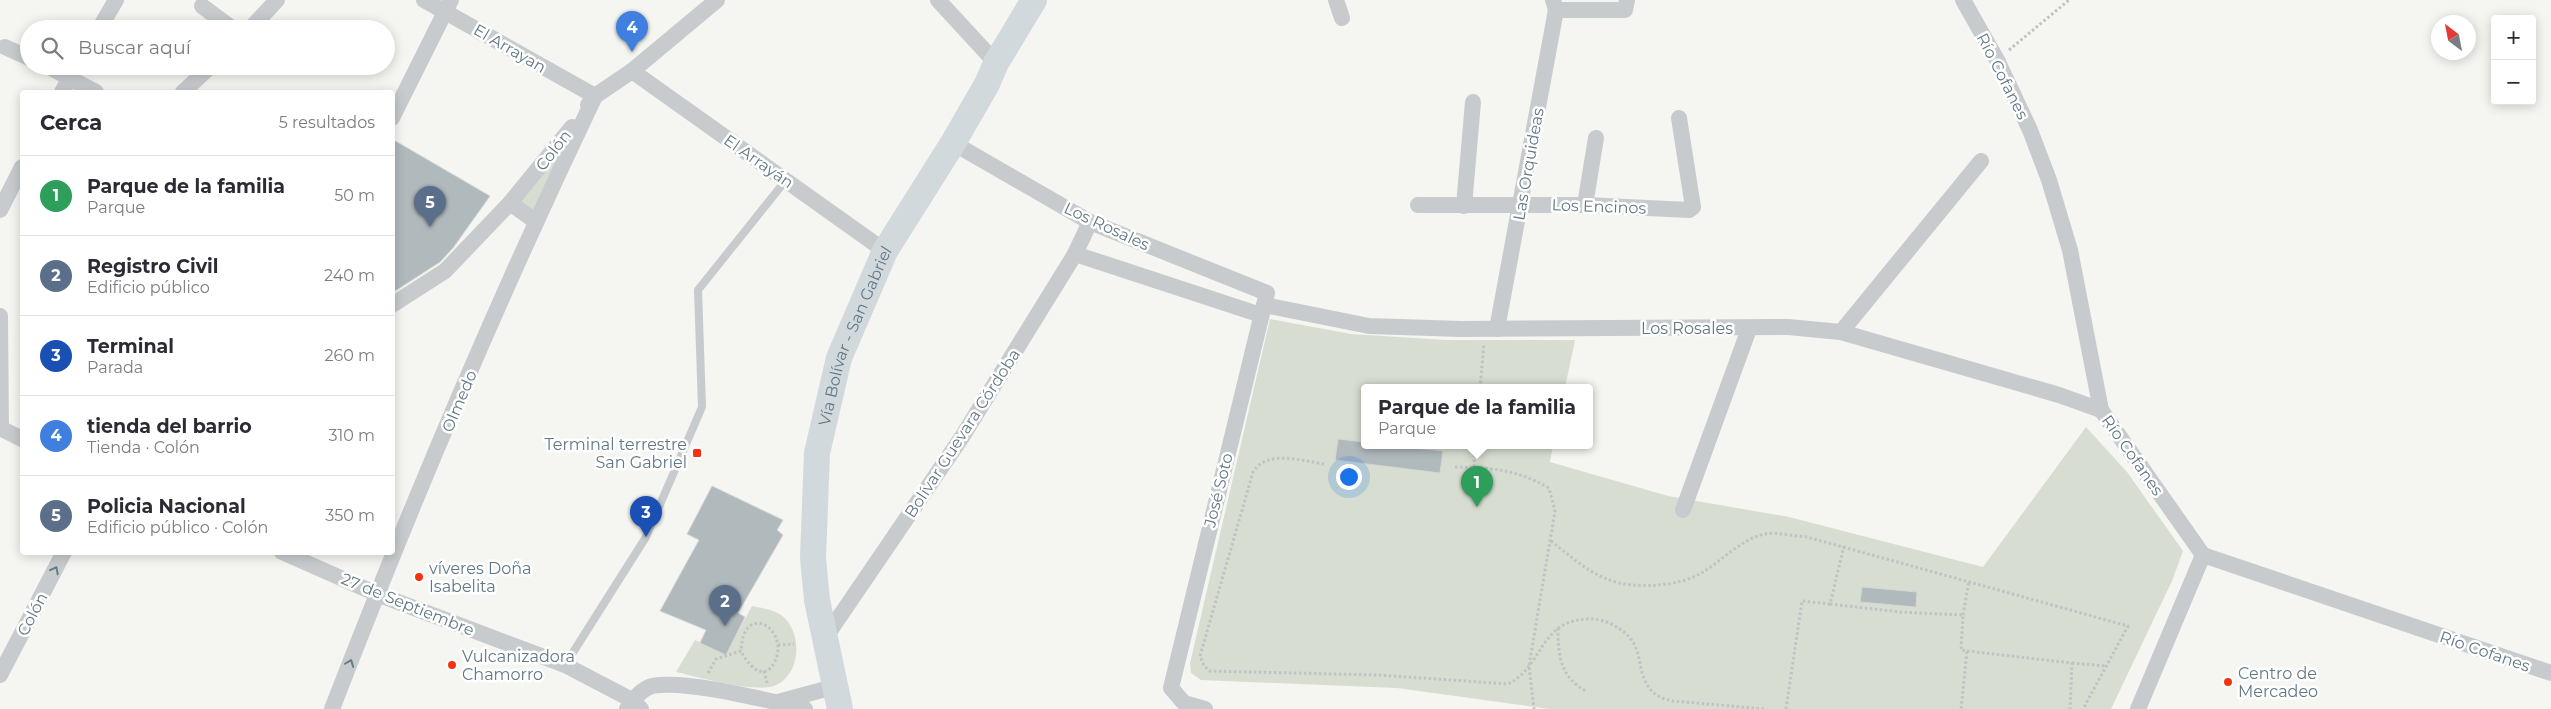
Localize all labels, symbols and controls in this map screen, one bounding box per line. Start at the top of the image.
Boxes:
pin: 4 [616,11,648,52]
north arrow [2431,15,2476,60]
map controls [2491,15,2536,105]
button: + [2491,15,2536,60]
search box [20,20,395,75]
street label: El Arrayan [470,20,549,77]
street label: Río Cofanes [1973,30,2032,123]
icon: search [38,34,66,62]
text: Buscar aquí [78,36,191,59]
button: − [2491,60,2536,105]
street label: Las Orquideas [1509,106,1548,222]
text: Cerca [40,110,102,135]
text: 5 resultados [279,113,375,132]
street label: Colón [532,126,575,174]
street label: El Arrayán [720,131,797,192]
text: Parque de la familia [87,175,285,198]
text: 1 [53,186,59,205]
text: 50 m [334,186,375,205]
pin: 5 [414,186,446,227]
street label: Los Encinos [1551,195,1647,218]
text: Parque [87,198,145,217]
street label: Los Rosales [1061,198,1153,255]
street label: Vía Bolívar - San Gabriel [815,243,896,428]
text: Registro Civil [87,255,218,278]
text: 2 [51,266,61,285]
text: 240 m [324,266,375,285]
text: Edificio público [87,278,210,297]
street label: Los Rosales [1641,319,1733,338]
text: Terminal [87,335,174,358]
street label: Bolívar Guevara Córdoba [901,345,1024,521]
text: 3 [51,346,61,365]
text: 260 m [324,346,375,365]
text: Parada [87,358,143,377]
street label: Olmedo [438,367,481,435]
popup [1361,384,1593,449]
text: Parque de la familia [1378,396,1576,419]
street label: Río Cofanes [2098,411,2167,499]
text: tienda del barrio [87,415,252,438]
text: Parque [1378,419,1436,438]
text: 4 [50,426,62,445]
text: 310 m [328,426,375,445]
place label: Terminal terrestre San Gabriel [545,435,687,472]
text: Tienda · Colón [87,438,200,457]
marker: Terminal terrestre San Gabriel [691,447,703,459]
street label: José Soto [1200,451,1237,530]
your location [1336,464,1362,490]
pin: 1 [1461,466,1493,507]
text: Policia Nacional [87,495,246,518]
pin: 3 [630,496,662,537]
text: 5 [51,506,61,525]
text: 350 m [325,506,375,525]
text: Edificio público · Colón [87,518,268,537]
place label: víveres Doña Isabelita [429,559,531,596]
one-way arrow [49,566,59,575]
street label: 27 de Septiembre [338,569,477,640]
marker: víveres Doña Isabelita [413,571,425,583]
pin: 2 [709,585,741,626]
street label: Colón [13,589,52,639]
street label: Río Cofanes [2437,627,2533,676]
place label: Vulcanizadora Chamorro [462,647,575,684]
marker: Vulcanizadora Chamorro [446,659,458,671]
one-way arrow [344,660,354,668]
place label: Centro de Mercadeo [2238,664,2318,701]
marker: Centro de Mercadeo [2222,676,2234,688]

